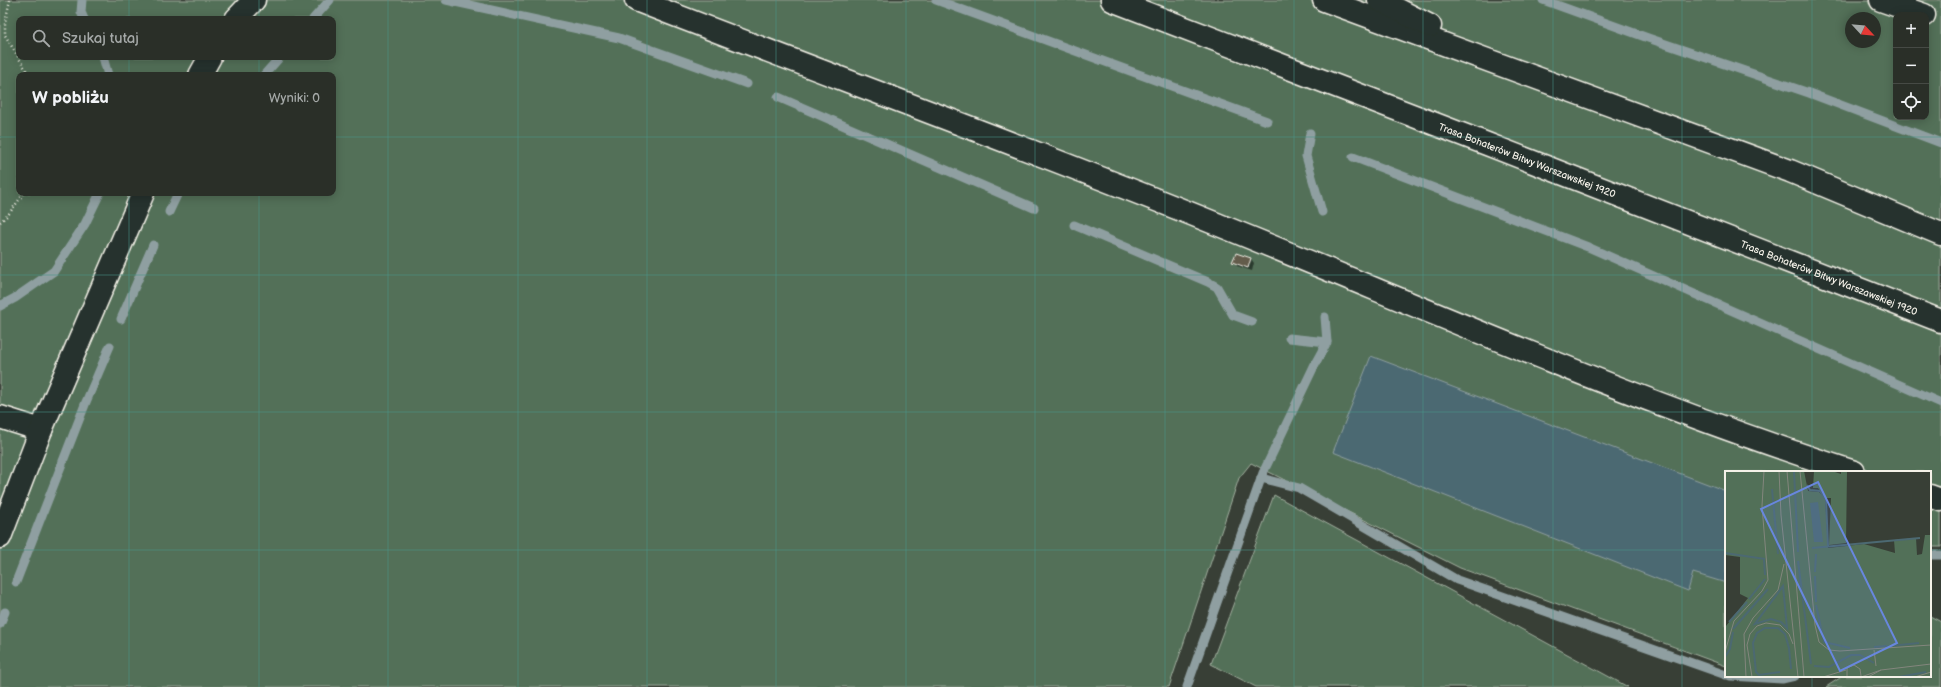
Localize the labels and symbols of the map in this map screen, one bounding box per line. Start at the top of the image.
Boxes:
north arrow [1845,12,1881,48]
street label: Trasa Bohaterów Bitwy Warszawskiej 1920 [1437,121,1617,201]
street label: Trasa Bohaterów Bitwy Warszawskiej 1920 [1739,238,1919,318]
inset map [1725,471,1931,677]

